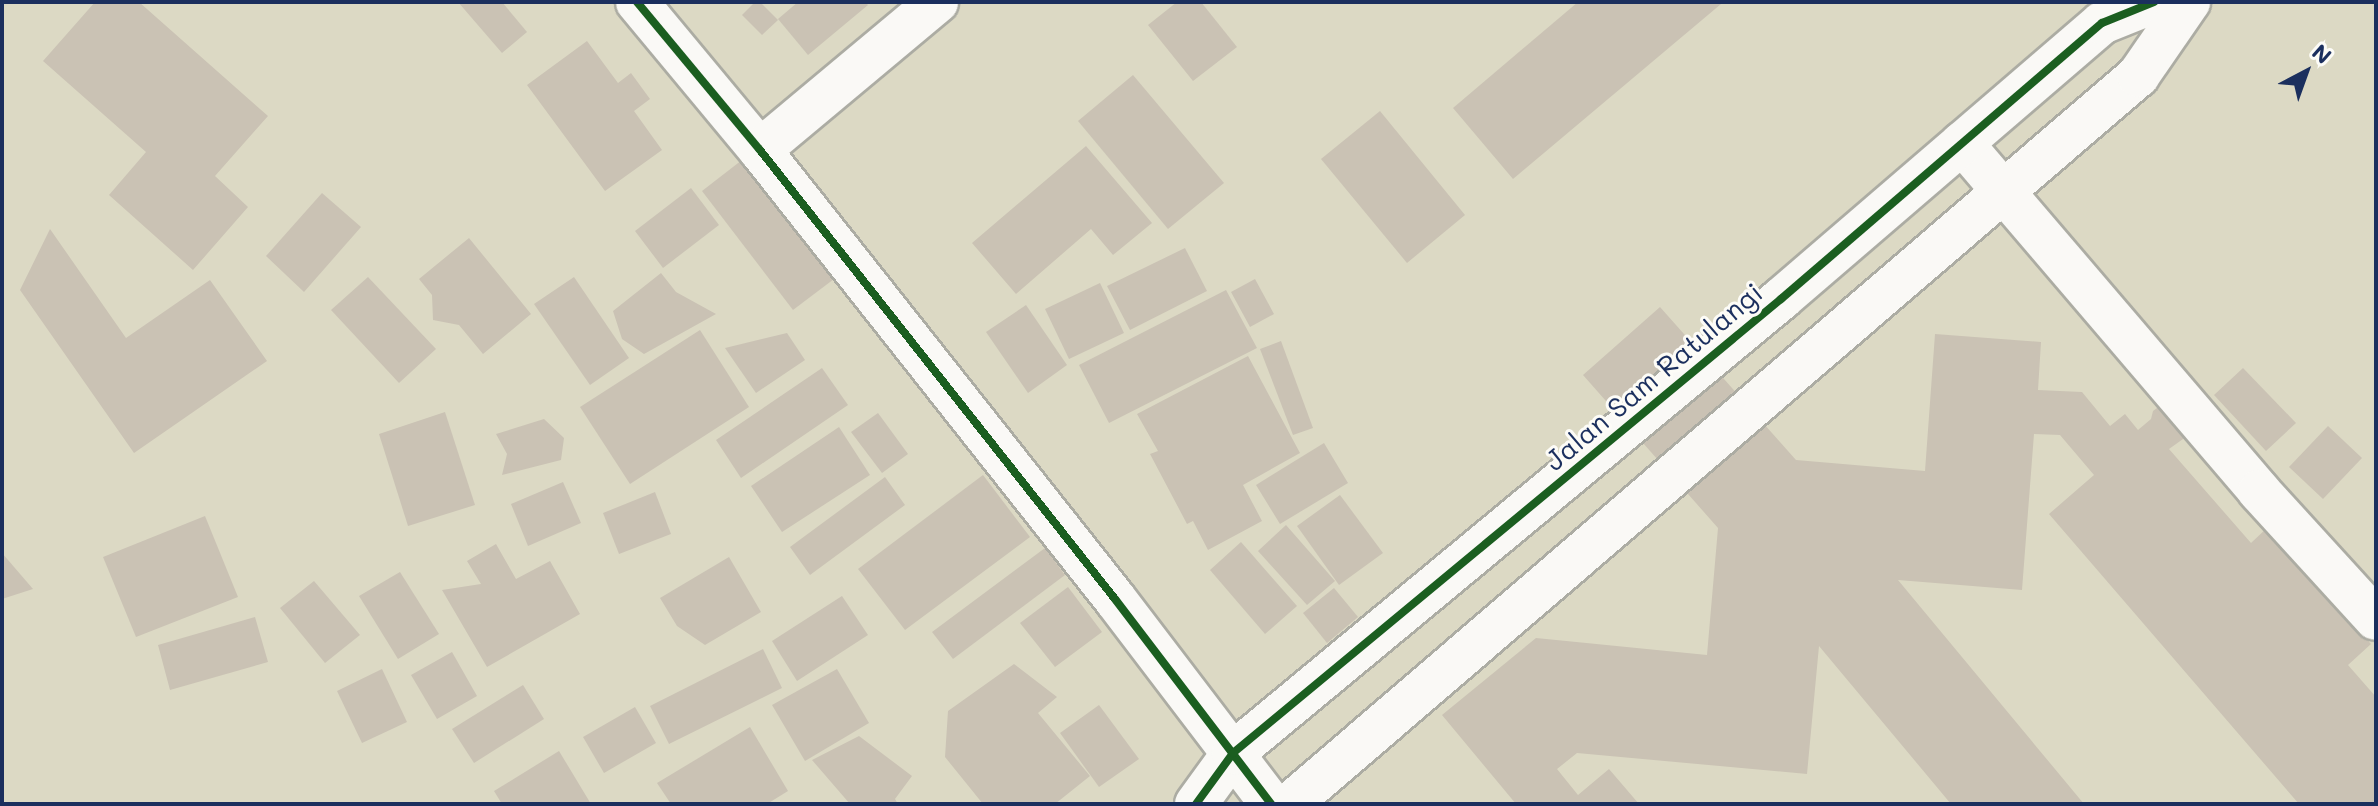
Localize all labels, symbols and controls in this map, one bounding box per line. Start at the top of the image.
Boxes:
north arrow [2266,32,2346,112]
text: N [2306,37,2338,70]
street label: Jalan Sam Ratulangi [1537,275,1769,477]

